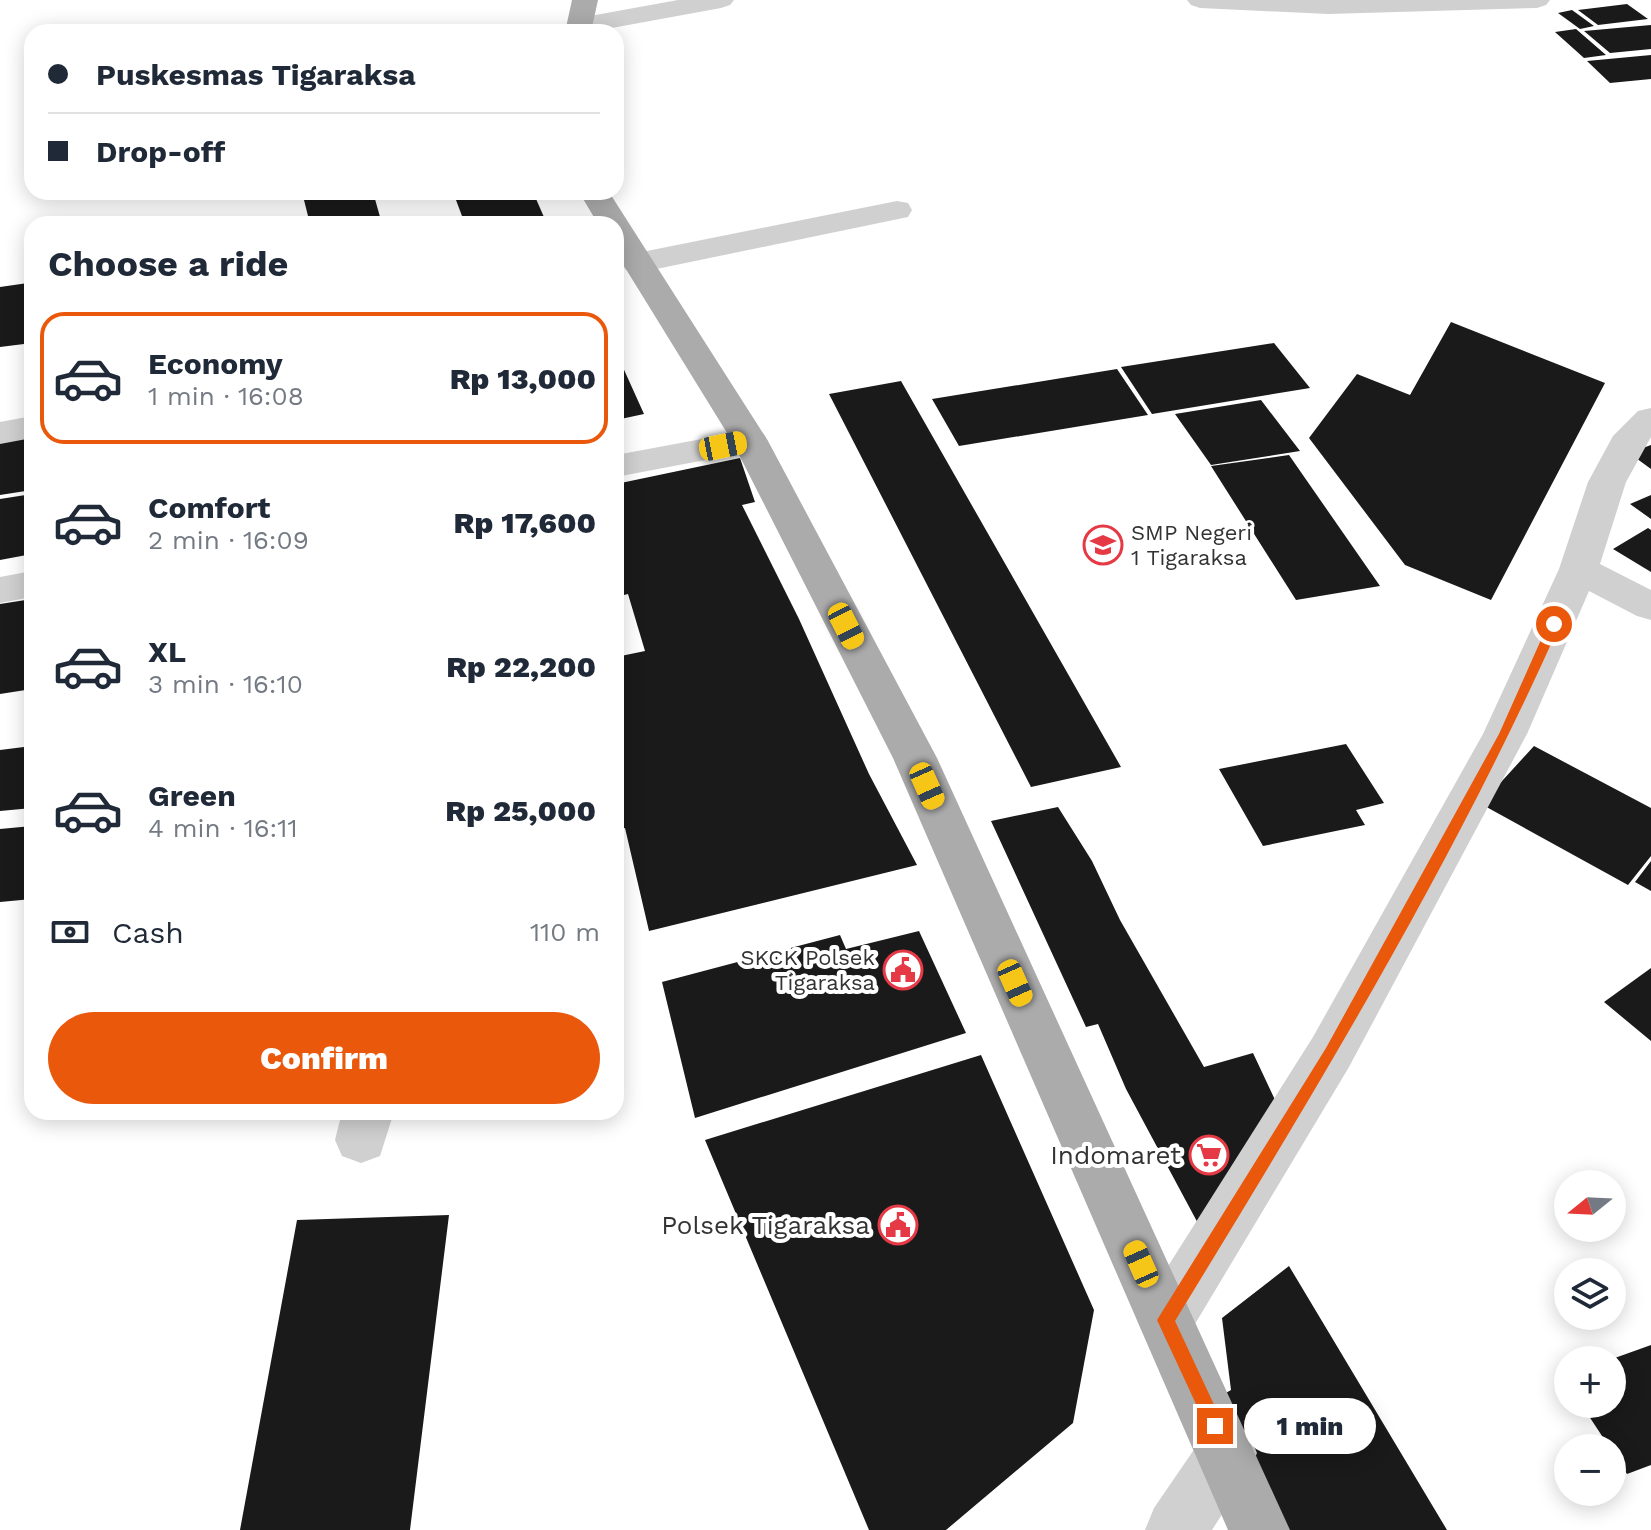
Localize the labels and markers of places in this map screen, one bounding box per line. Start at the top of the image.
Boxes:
place label: SMP Negeri 1 Tigaraksa [1131,520,1252,570]
school or university icon: SMP Negeri 1 Tigaraksa [1082,524,1124,566]
place label: SKCK Polsek Tigaraksa [740,945,875,995]
public building icon: SKCK Polsek Tigaraksa [882,949,924,991]
supermarket icon: Indomaret [1188,1134,1230,1176]
place label: Indomaret [1050,1140,1181,1170]
public building icon: Polsek Tigaraksa [877,1204,919,1246]
place label: Polsek Tigaraksa [661,1210,870,1240]

